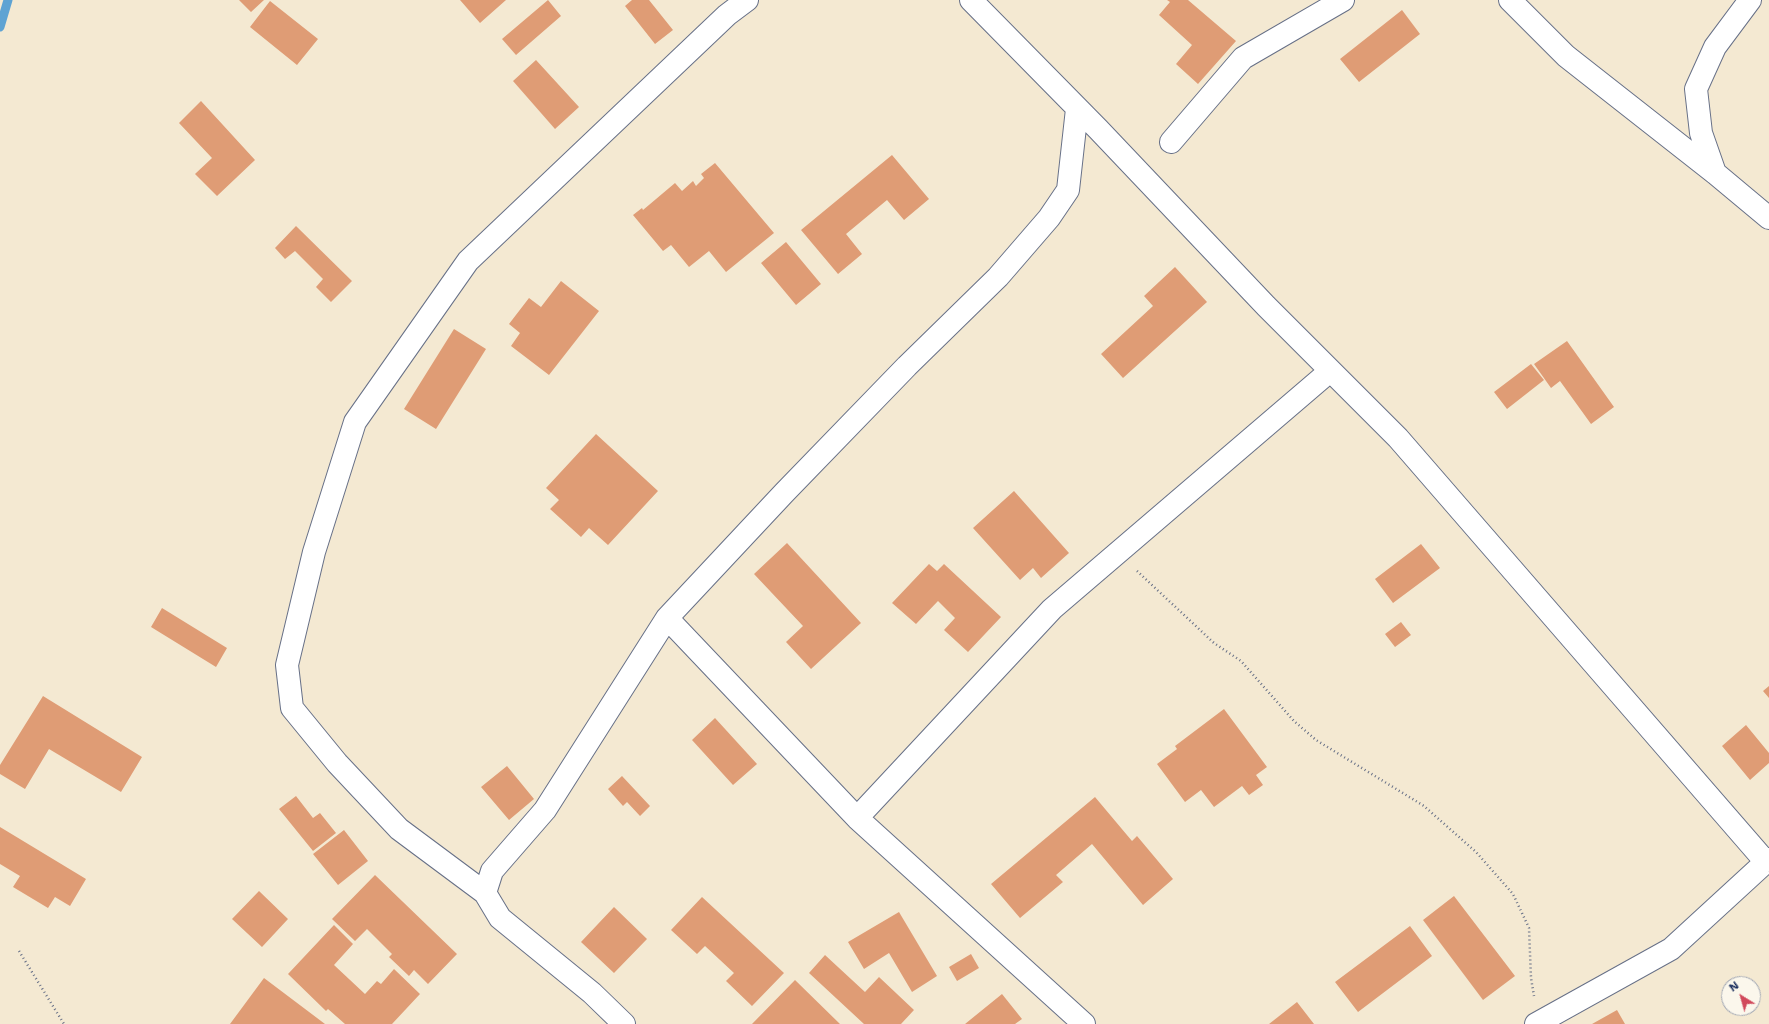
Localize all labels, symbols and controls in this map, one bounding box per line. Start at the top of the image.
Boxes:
north arrow [1721,976,1761,1016]
text: N [1726,978,1742,995]

